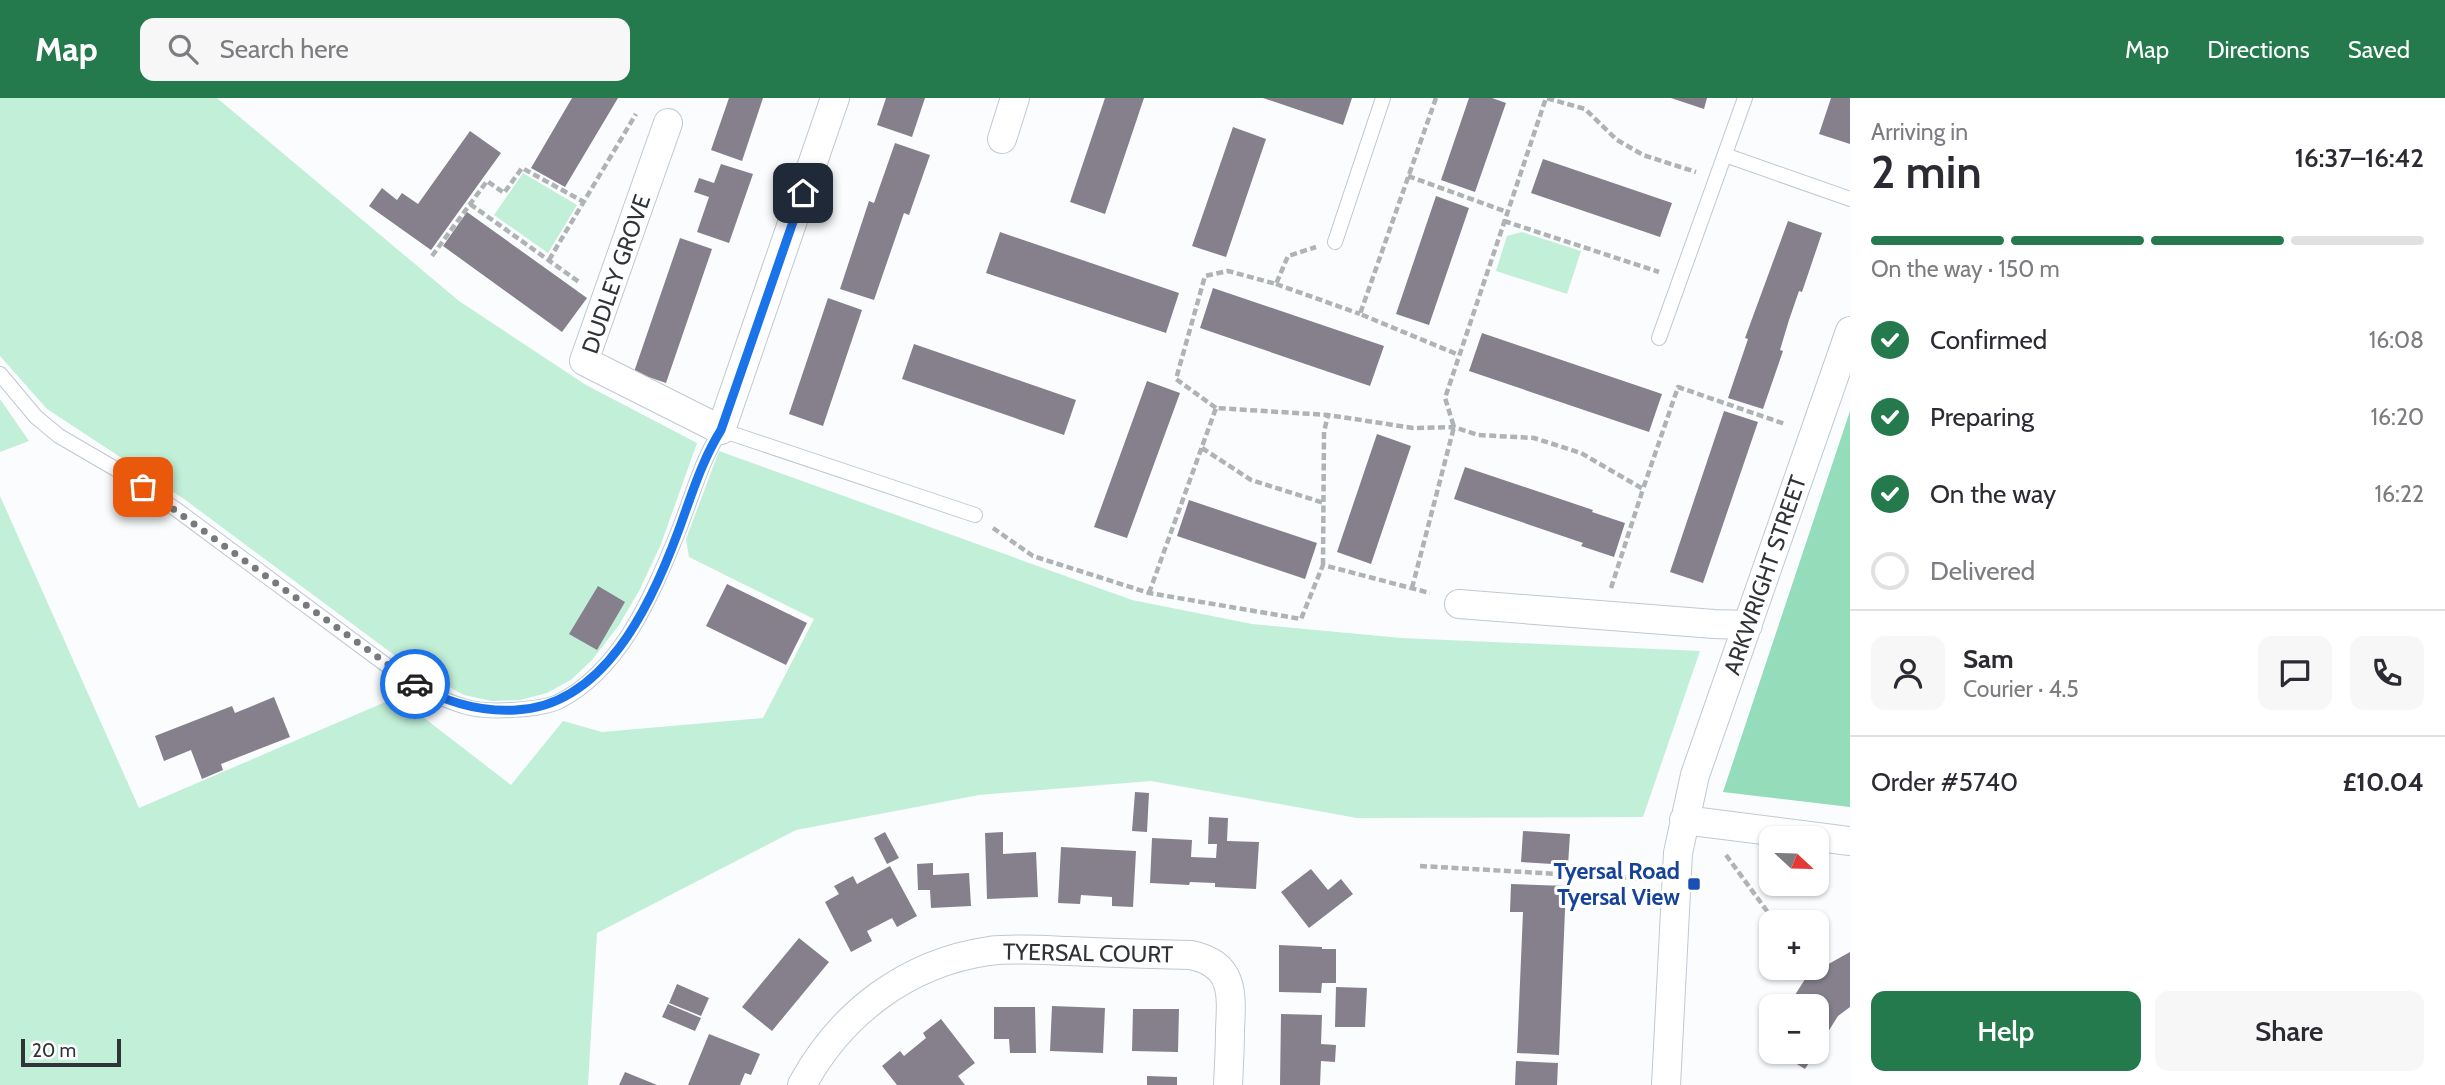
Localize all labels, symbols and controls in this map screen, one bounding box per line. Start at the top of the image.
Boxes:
search box [140,18,630,81]
text: Map [35,29,98,69]
icon: search [164,30,202,68]
text: Search here [220,33,349,65]
text: Map [2125,35,2169,64]
text: Directions [2207,35,2310,64]
text: Saved [2348,35,2410,64]
text: Arriving in [1871,118,1968,146]
text: 16:37–16:42 [2295,142,2424,174]
text: 2 min [1871,144,1982,200]
pin [773,163,833,223]
icon: home [784,174,822,212]
street label: DUDLEY GROVE [576,191,656,357]
text: On the way · 150 m [1871,255,2060,283]
icon: check [1871,321,1909,359]
text: Confirmed [1930,324,2047,356]
text: 16:08 [2369,326,2424,354]
icon: check [1871,398,1909,436]
text: Preparing [1930,401,2034,433]
text: 16:20 [2371,403,2424,431]
pin [113,457,173,517]
icon: bag [124,468,162,506]
street label: ARKWRIGHT STREET [1718,472,1812,678]
icon: check [1871,475,1909,513]
text: On the way [1930,478,2056,510]
text: 16:22 [2375,480,2424,508]
text: Delivered [1930,555,2035,587]
button: person [1871,636,1945,710]
button: chat [2258,636,2332,710]
button: phone [2350,636,2424,710]
text: Sam [1963,643,2014,675]
courier [380,649,450,719]
icon: car [396,665,434,703]
text: Courier · 4.5 [1963,675,2079,703]
text: Order #5740 [1871,766,2018,798]
text: £10.04 [2343,766,2424,798]
north arrow [1759,826,1829,896]
map controls [1759,826,1829,1064]
place label: Tyersal Road Tyersal View [1553,857,1680,911]
marker: Tyersal Road Tyersal View [1686,876,1702,892]
button: + [1759,910,1829,980]
street label: TYERSAL COURT [1003,938,1173,968]
button: Help [1871,991,2141,1071]
button: Share [2155,991,2424,1071]
button: − [1759,994,1829,1064]
scale bar [21,1036,121,1068]
text: 20 m [32,1039,76,1062]

